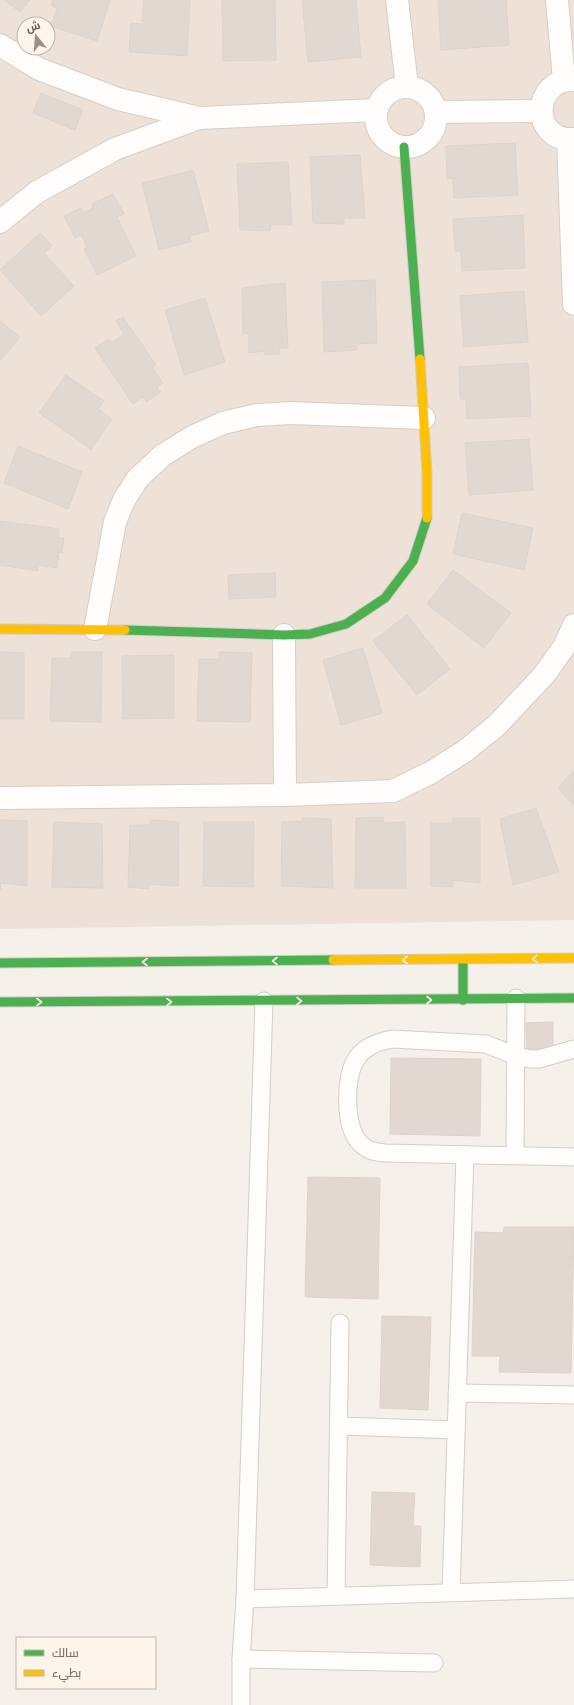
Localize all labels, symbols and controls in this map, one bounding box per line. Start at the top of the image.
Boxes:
north arrow [16,16,56,56]
text: ش [24,18,42,35]
one-way arrow [532,955,538,963]
one-way arrow [402,956,408,964]
one-way arrow [272,957,278,965]
one-way arrow [142,958,148,966]
one-way arrow [426,996,432,1004]
one-way arrow [296,997,302,1005]
one-way arrow [36,998,42,1006]
one-way arrow [166,998,172,1006]
legend [16,1637,156,1689]
text: سالك [52,1645,79,1661]
text: بطيء [52,1665,81,1683]

